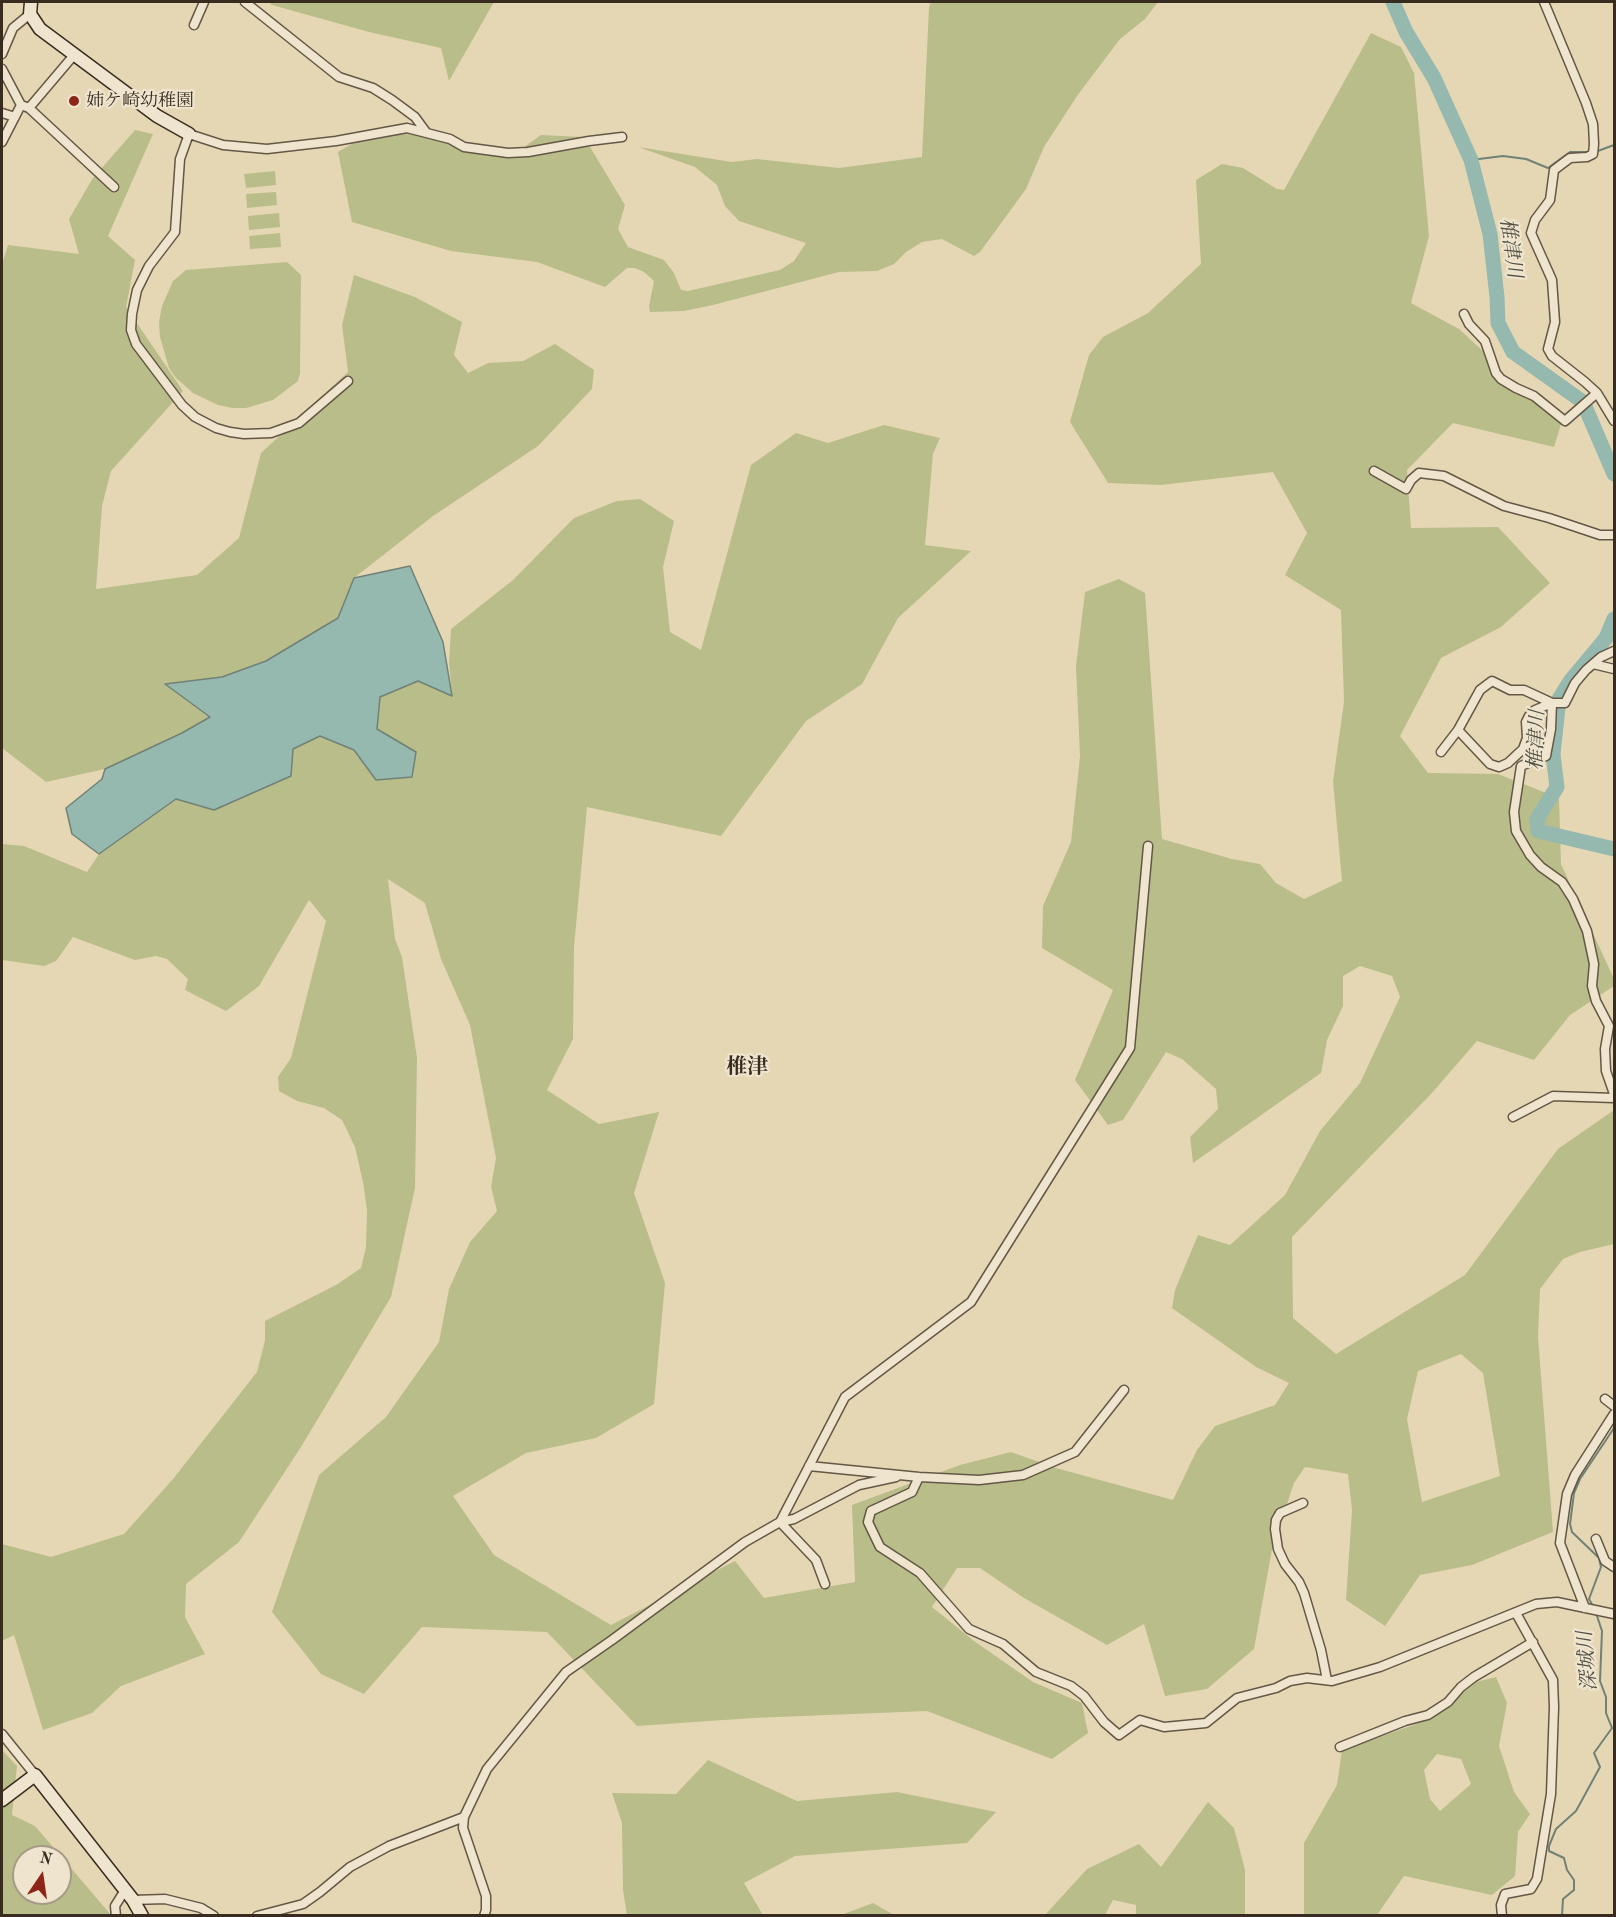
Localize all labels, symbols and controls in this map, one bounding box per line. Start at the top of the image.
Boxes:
place label: 姉ケ崎幼稚園 [86,90,194,112]
marker: 姉ケ崎幼稚園 [67,94,81,108]
water label: 椎津川 [1494,217,1526,279]
water label: 椎津川 [1524,710,1550,770]
district label: 椎津 [726,1054,768,1080]
water label: 深城川 [1573,1630,1603,1692]
north arrow [12,1845,72,1905]
text: N [38,1850,53,1869]

